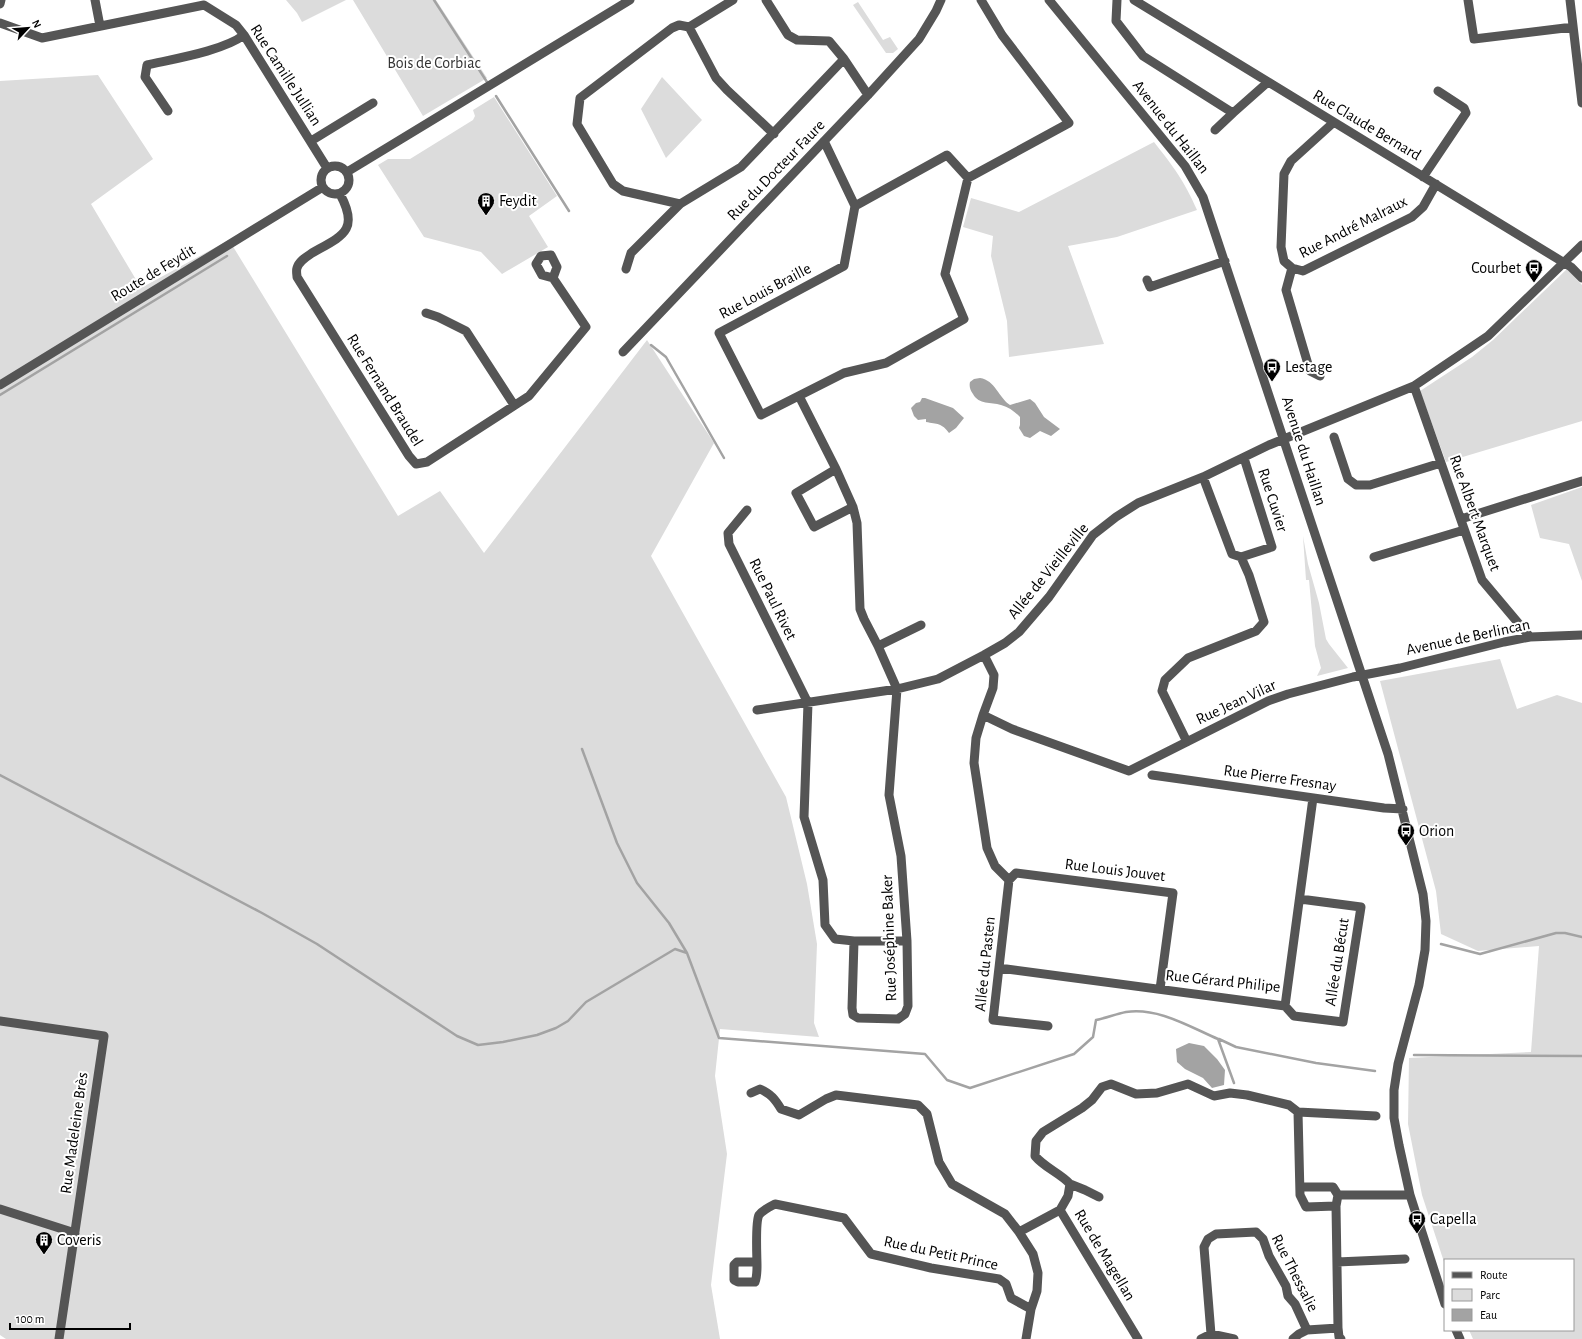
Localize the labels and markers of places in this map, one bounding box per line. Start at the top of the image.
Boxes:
building icon: Feydit [476,191,496,216]
place label: Feydit [499,193,537,210]
bus stop icon: Courbet [1524,258,1544,283]
place label: Courbet [1471,260,1521,276]
bus stop icon: Lestage [1262,357,1282,382]
place label: Lestage [1285,359,1332,375]
bus stop icon: Orion [1396,821,1416,846]
place label: Orion [1419,823,1454,839]
bus stop icon: Capella [1407,1209,1427,1234]
place label: Capella [1430,1211,1477,1227]
building icon: Coveris [34,1230,54,1255]
place label: Coveris [57,1232,102,1248]

